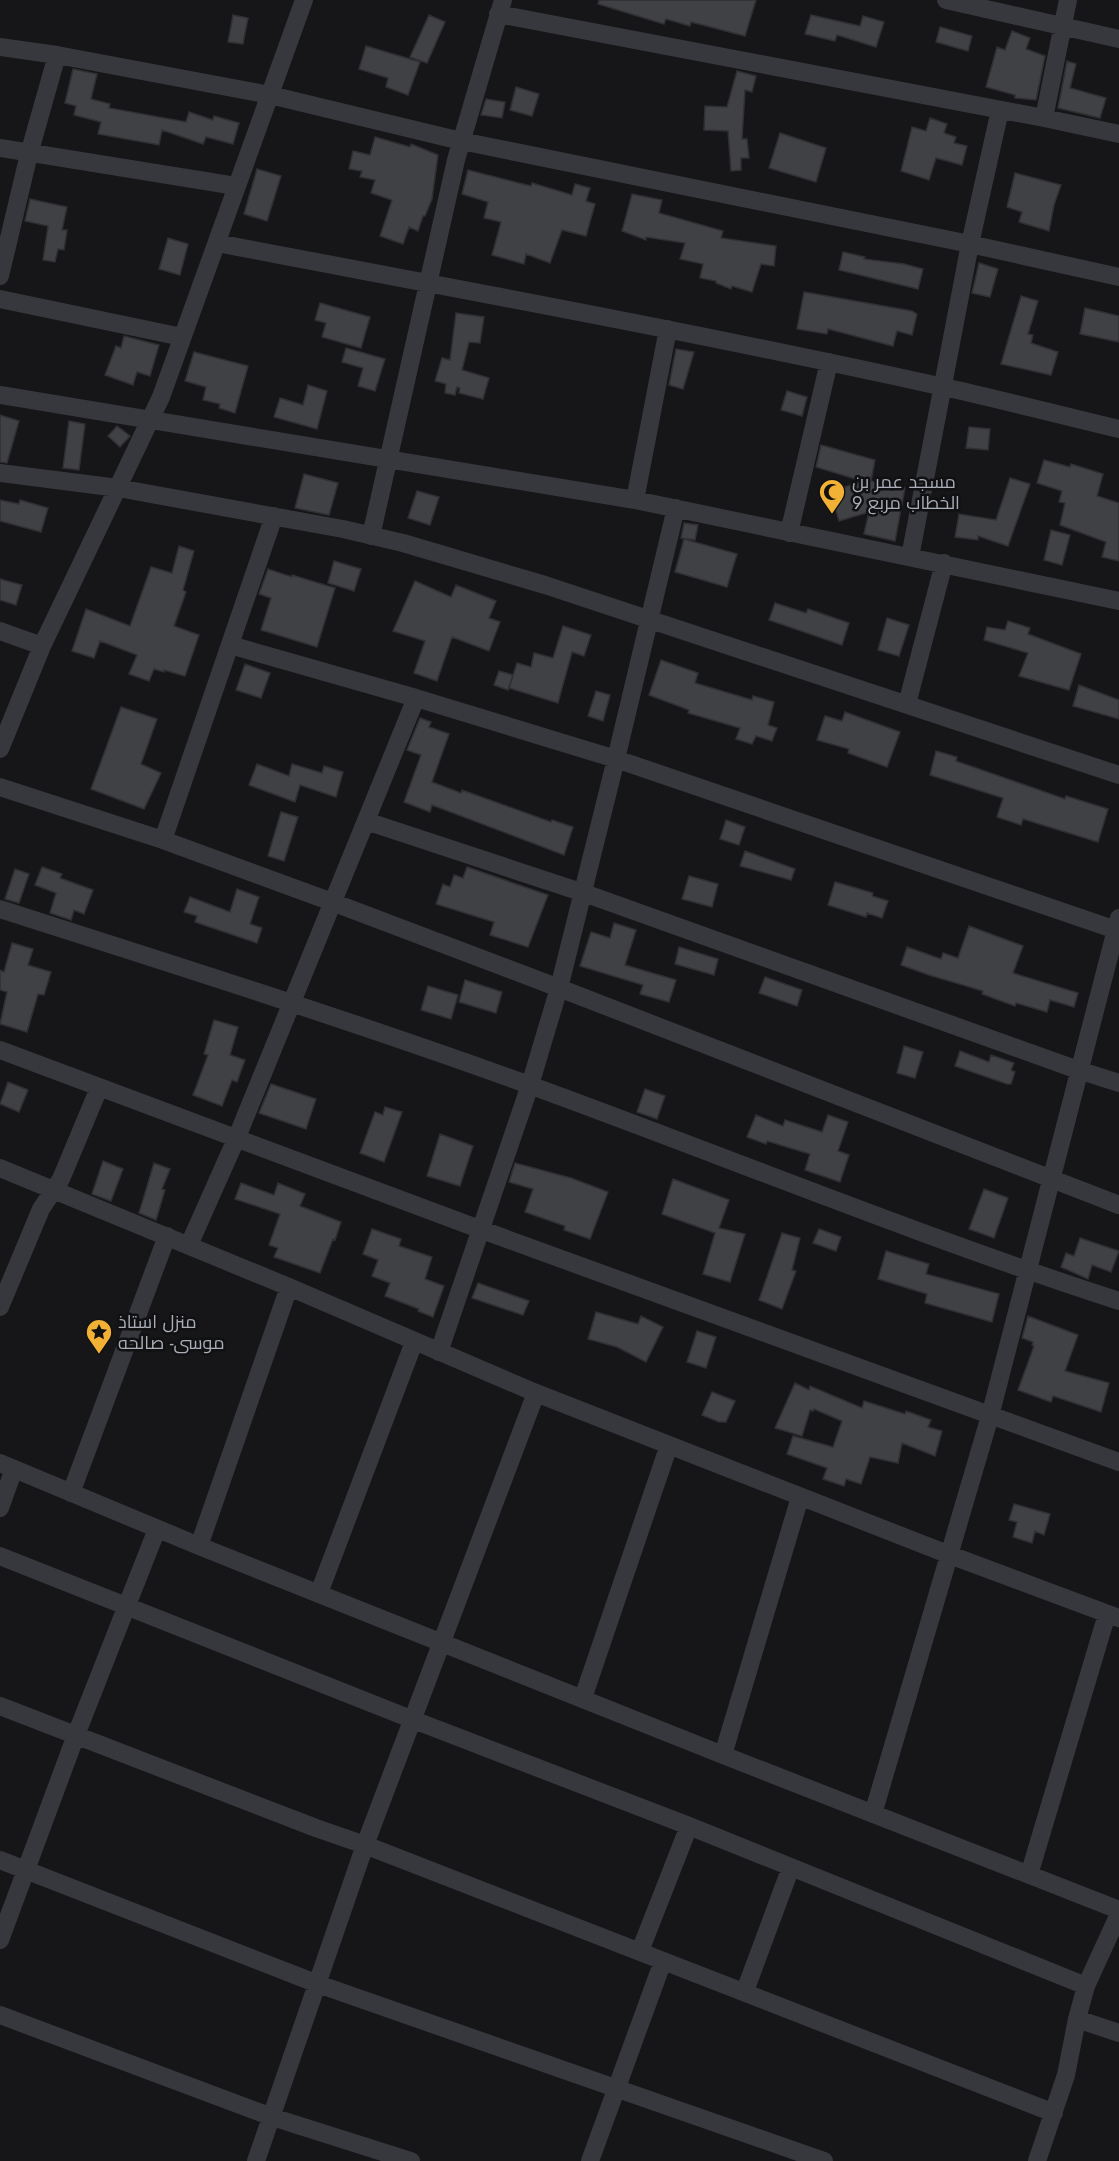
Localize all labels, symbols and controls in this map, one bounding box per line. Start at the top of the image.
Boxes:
place label: مسجد عمر بن الخطاب مربع 9 [852,469,960,516]
mosque icon: مسجد عمر بن الخطاب مربع 9 [817,477,847,515]
place label: منزل استاذ موسى- صالحه [118,1309,224,1356]
place icon: منزل استاذ موسى- صالحه [84,1317,114,1355]

